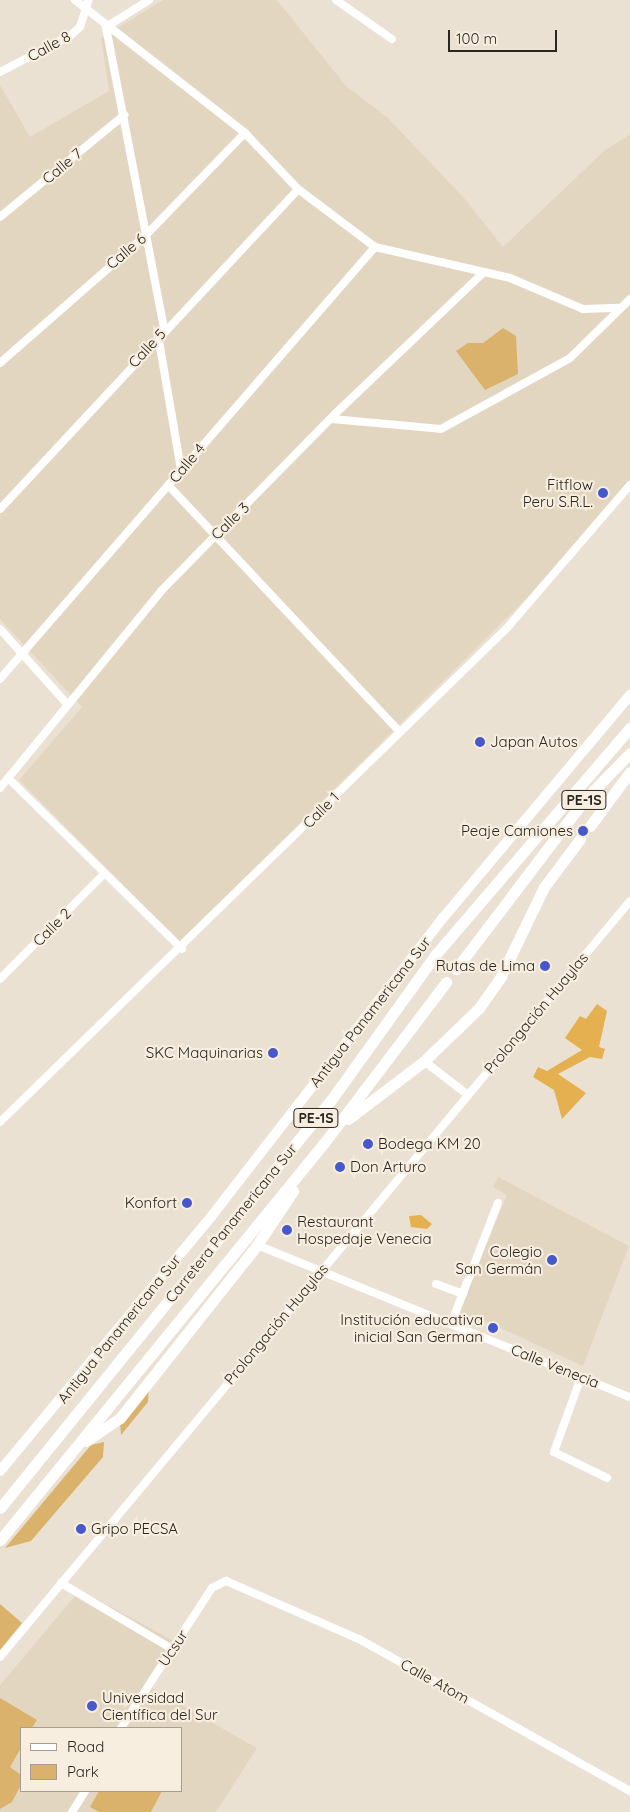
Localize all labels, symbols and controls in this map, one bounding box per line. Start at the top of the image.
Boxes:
scale bar [450,20,559,52]
street label: Calle 8 [24,27,74,65]
text: 100 m [456,29,497,48]
street label: Calle 7 [39,144,85,188]
street label: Calle 6 [102,229,150,273]
street label: Calle 5 [125,325,169,371]
street label: Calle 4 [165,440,209,486]
place label: Fitflow Peru S.R.L. [523,475,593,510]
marker: Fitflow Peru S.R.L. [597,487,609,499]
street label: Calle 3 [207,499,253,543]
place label: Japan Autos [490,733,578,751]
marker: Japan Autos [474,736,486,748]
street label: Calle 1 [299,788,343,832]
road number: PE-1S [560,788,608,812]
place label: Peaje Camiones [461,822,573,840]
marker: Peaje Camiones [577,825,589,837]
street label: Calle 2 [29,904,75,950]
street label: Antigua Panamericana Sur [306,933,434,1091]
street label: Prolongación Huaylas [480,949,592,1077]
place label: Rutas de Lima [436,957,535,975]
marker: Rutas de Lima [539,960,551,972]
place label: SKC Maquinarias [146,1044,263,1062]
marker: SKC Maquinarias [267,1047,279,1059]
road number: PE-1S [292,1106,340,1130]
place label: Bodega KM 20 [378,1135,481,1153]
marker: Bodega KM 20 [362,1138,374,1150]
street label: Carretera Panamericana Sur [161,1140,301,1306]
place label: Don Arturo [350,1158,426,1176]
marker: Don Arturo [334,1161,346,1173]
place label: Konfort [125,1194,177,1212]
marker: Konfort [181,1197,193,1209]
place label: Restaurant Hospedaje Venecia [297,1212,432,1247]
marker: Restaurant Hospedaje Venecia [281,1224,293,1236]
place label: Colegio San Germán [456,1242,542,1277]
street label: Antigua Panamericana Sur [53,1251,185,1407]
marker: Colegio San Germán [546,1254,558,1266]
street label: Prolongación Huaylas [220,1260,332,1388]
place label: Institución educativa inicial San German [340,1310,483,1345]
marker: Institución educativa inicial San German [487,1322,499,1334]
street label: Calle Venecia [508,1340,602,1392]
place label: Gripo PECSA [91,1520,178,1538]
marker: Gripo PECSA [75,1523,87,1535]
street label: Ucsur [154,1626,192,1670]
street label: Calle Atom [398,1655,472,1707]
place label: Universidad Científica del Sur [102,1688,218,1723]
marker: Universidad Científica del Sur [86,1700,98,1712]
legend [20,1727,182,1792]
text: Road [67,1737,104,1756]
text: Park [67,1762,99,1781]

